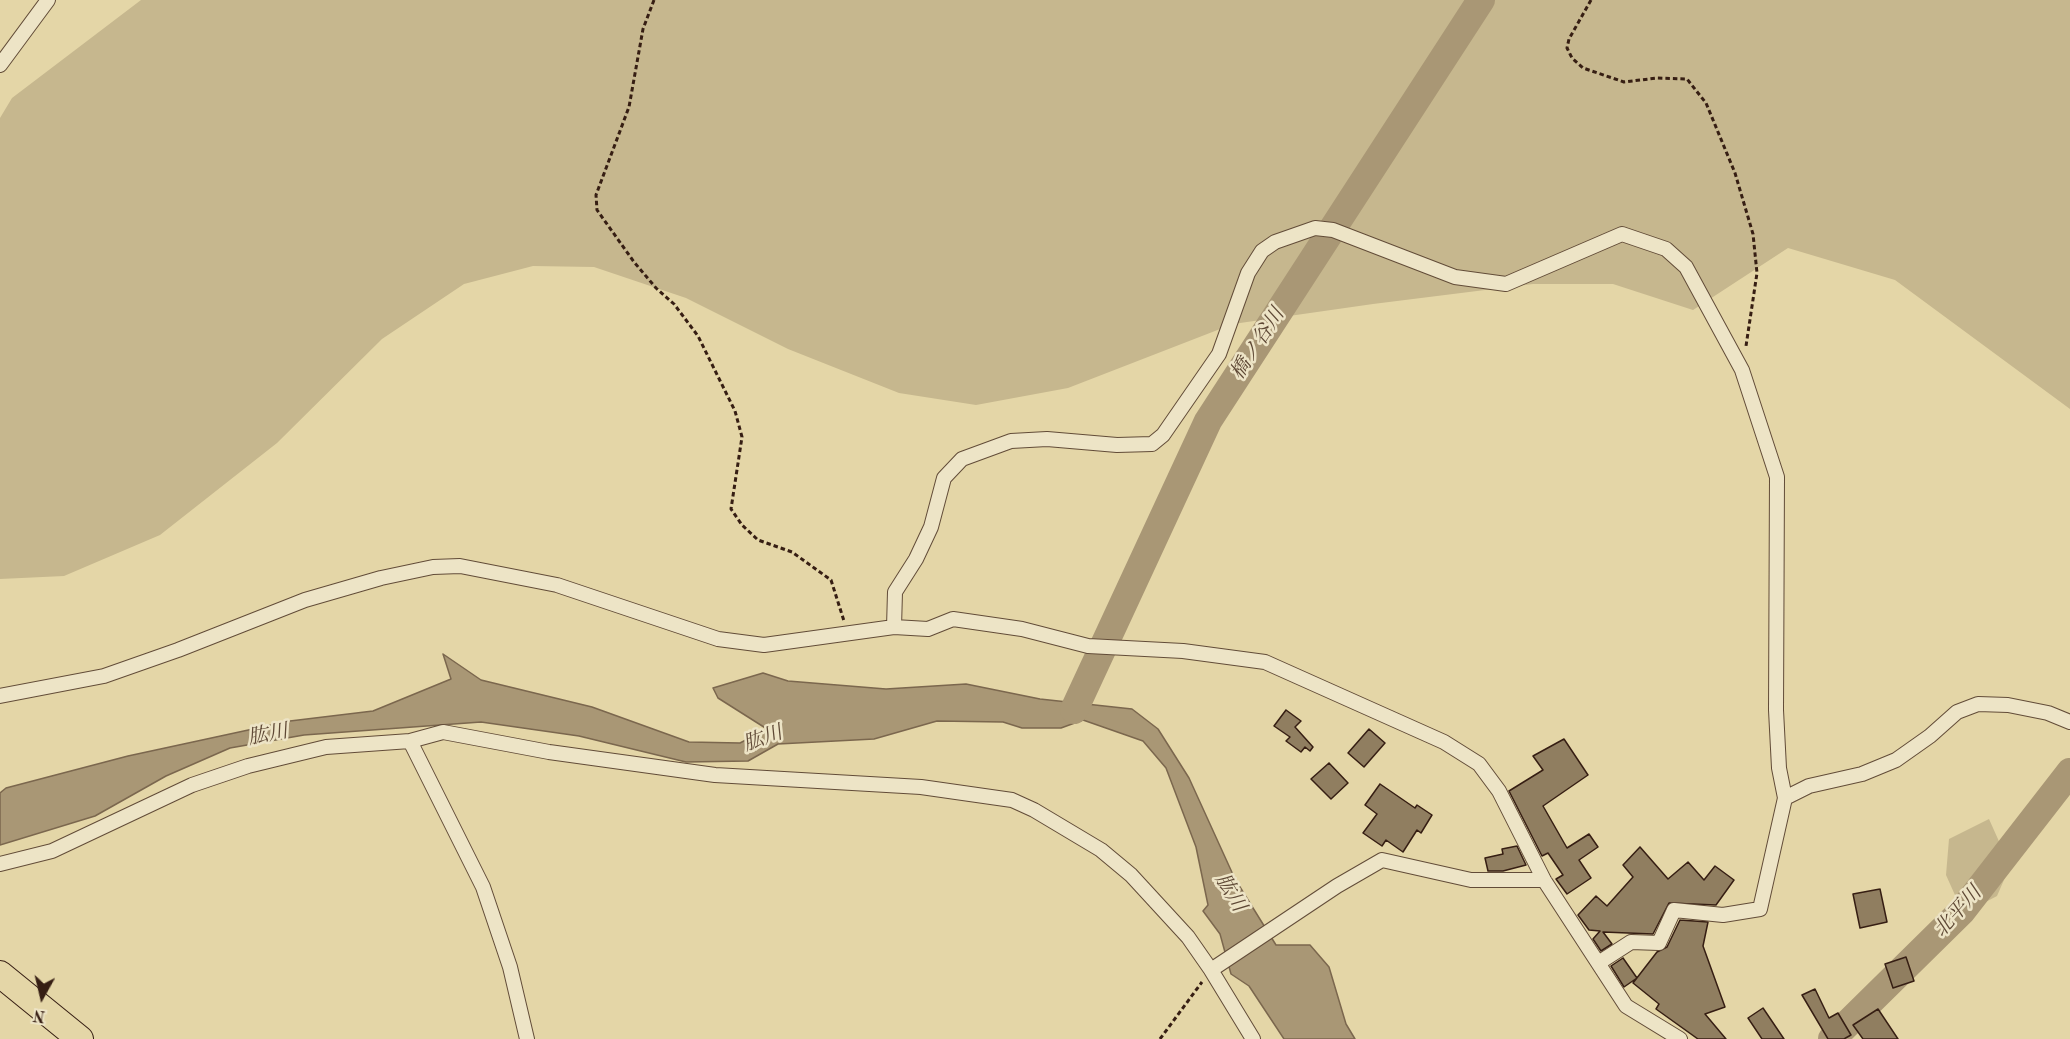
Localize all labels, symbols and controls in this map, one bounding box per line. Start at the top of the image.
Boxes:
water label: 橋ノ谷川 [1226,304,1290,384]
water label: 肱川 [246,719,290,751]
water label: 肱川 [740,721,786,757]
water label: 肱川 [1209,870,1251,916]
water label: 北平川 [1929,882,1987,942]
north arrow [12,967,72,1027]
text: N [32,1006,47,1024]

